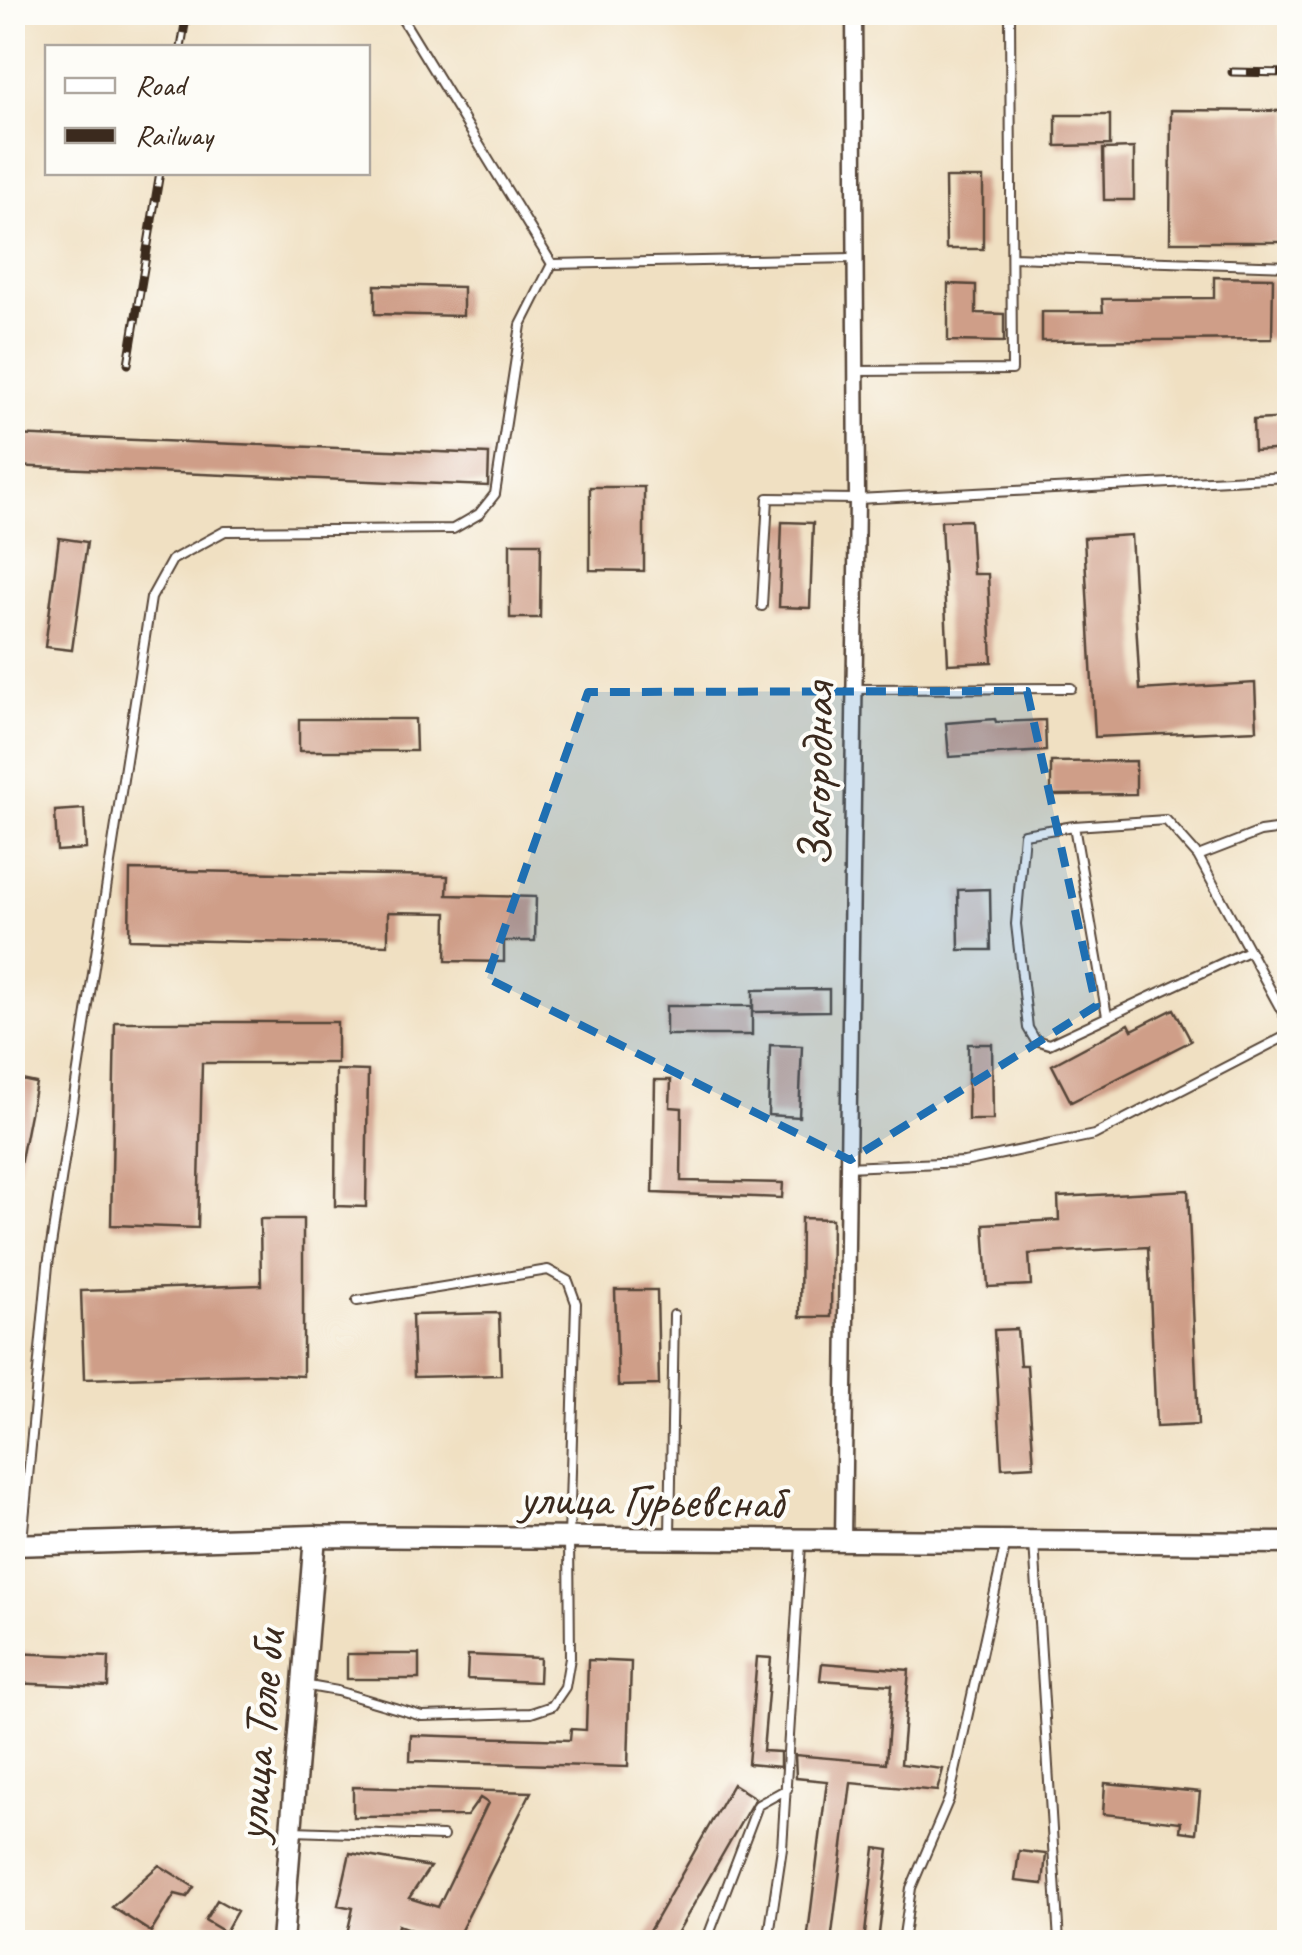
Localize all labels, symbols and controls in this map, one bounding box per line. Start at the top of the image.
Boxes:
legend [45,45,370,175]
text: Road [135,66,189,104]
text: Railway [135,116,215,154]
street label: Загородная [784,679,848,868]
street label: улица Гурьевснаб [516,1468,791,1532]
street label: улица Толе би [220,1624,298,1847]

